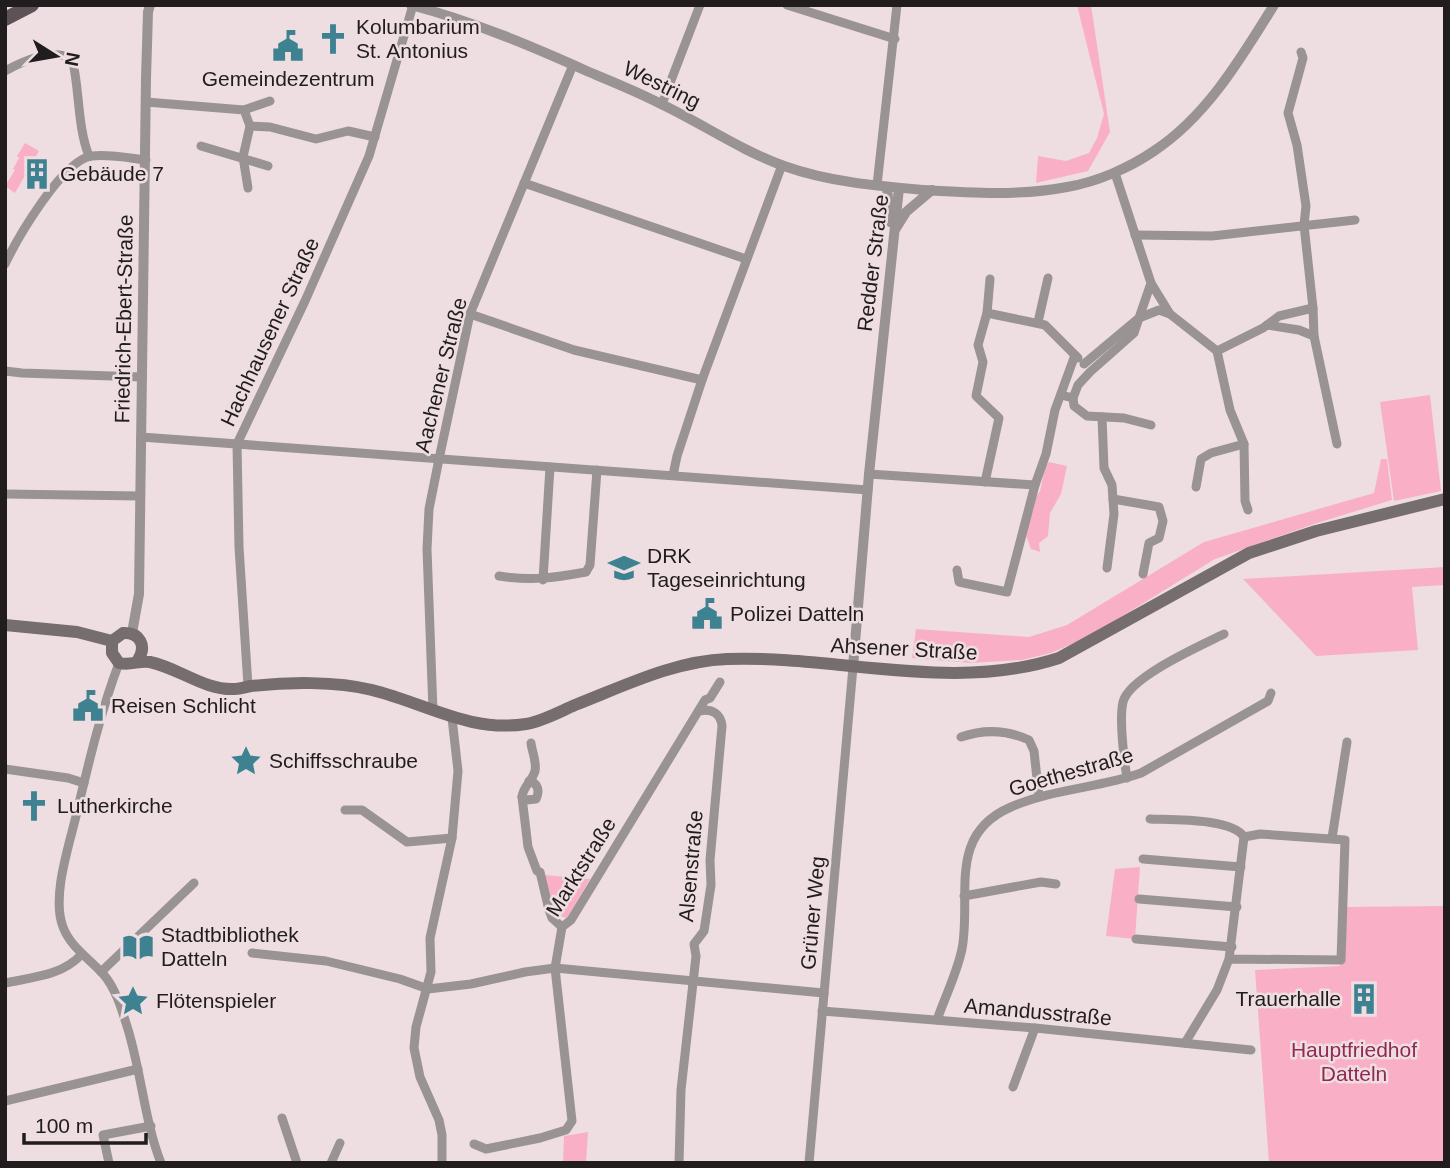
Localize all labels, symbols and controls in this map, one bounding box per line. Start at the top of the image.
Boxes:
place label: Kolumbarium St. Antonius [356,15,480,62]
north arrow [21,21,91,91]
church icon: Kolumbarium St. Antonius [316,22,350,56]
public building icon: Gemeindezentrum [271,29,305,63]
text: N [61,50,84,68]
street label: Westring [620,56,704,113]
place label: Gemeindezentrum [202,67,374,90]
building icon: Gebäude 7 [20,157,54,191]
place label: Gebäude 7 [60,162,164,185]
street label: Redder Straße [853,193,892,333]
street label: Friedrich-Ebert-Straße [110,214,137,424]
street label: Hachhausener Straße [216,234,323,430]
street label: Aachener Straße [410,295,471,455]
place label: DRK Tageseinrichtung [647,544,806,591]
school or university icon: DRK Tageseinrichtung [607,551,641,585]
public building icon: Polizei Datteln [690,597,724,631]
place label: Polizei Datteln [730,602,864,625]
street label: Ahsener Straße [830,633,978,664]
public building icon: Reisen Schlicht [71,689,105,723]
place label: Reisen Schlicht [111,694,256,717]
street label: Goethestraße [1006,743,1136,800]
place icon: Schiffsschraube [229,744,263,778]
place label: Schiffsschraube [269,749,418,772]
church icon: Lutherkirche [17,789,51,823]
place label: Lutherkirche [57,794,173,817]
street label: Alsenstraße [674,809,707,923]
street label: Marktstraße [541,813,620,920]
street label: Grüner Weg [796,855,829,971]
place label: Stadtbibliothek Datteln [161,923,299,970]
library icon: Stadtbibliothek Datteln [121,930,155,964]
building icon: Trauerhalle [1347,982,1381,1016]
place icon: Flötenspieler [116,984,150,1018]
place label: Trauerhalle [1236,987,1341,1010]
place label: Flötenspieler [156,989,276,1012]
street label: Amandusstraße [963,994,1113,1029]
park label: Hauptfriedhof Datteln [1291,1038,1417,1085]
scale bar [24,1102,147,1146]
text: 100 m [35,1114,93,1137]

